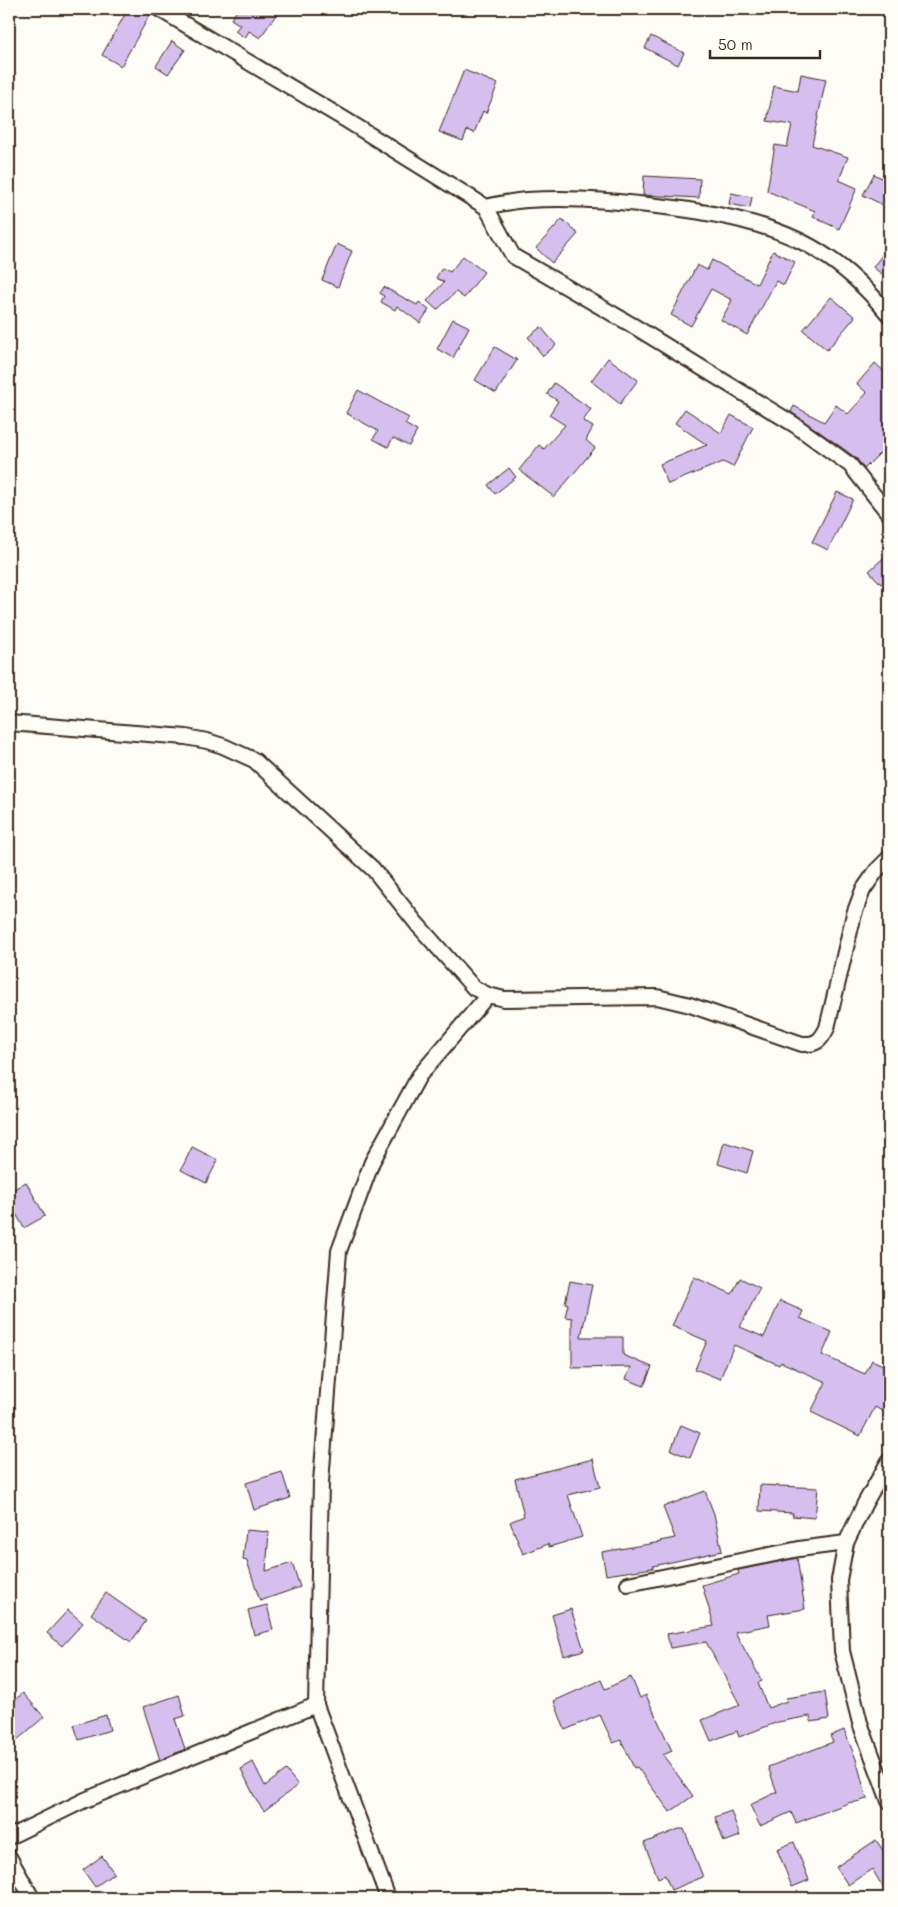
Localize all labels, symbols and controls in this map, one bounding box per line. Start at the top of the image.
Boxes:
scale bar [710,28,820,60]
text: 50 m [718,34,753,54]

